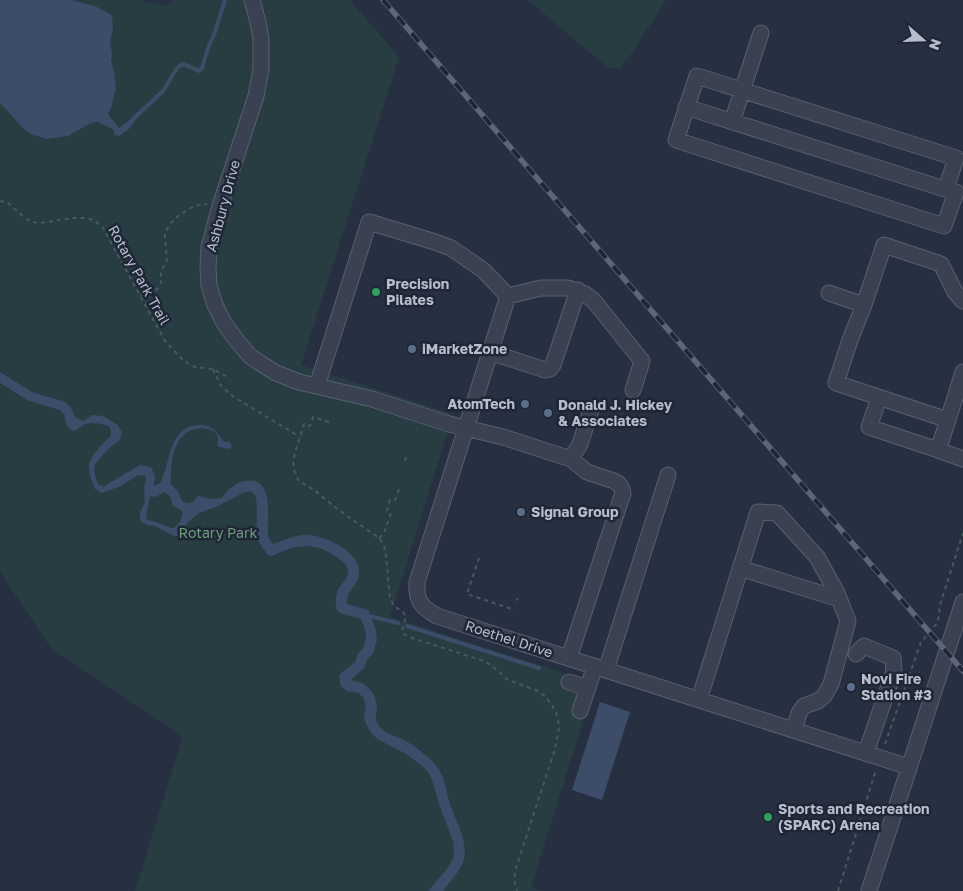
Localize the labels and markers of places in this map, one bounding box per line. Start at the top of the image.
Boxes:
place label: Precision Pilates [386,275,449,308]
marker: Precision Pilates [370,286,382,298]
place label: iMarketZone [422,340,507,357]
marker: iMarketZone [406,343,418,355]
place label: AtomTech [448,395,515,412]
place label: Donald J. Hickey & Associates [558,396,673,429]
marker: AtomTech [519,398,531,410]
marker: Donald J. Hickey & Associates [542,407,554,419]
place label: Signal Group [531,503,619,520]
marker: Signal Group [515,506,527,518]
place label: Novi Fire Station #3 [861,670,932,703]
marker: Novi Fire Station #3 [845,681,857,693]
place label: Sports and Recreation (SPARC) Arena [778,800,930,833]
marker: Sports and Recreation (SPARC) Arena [762,811,774,823]

